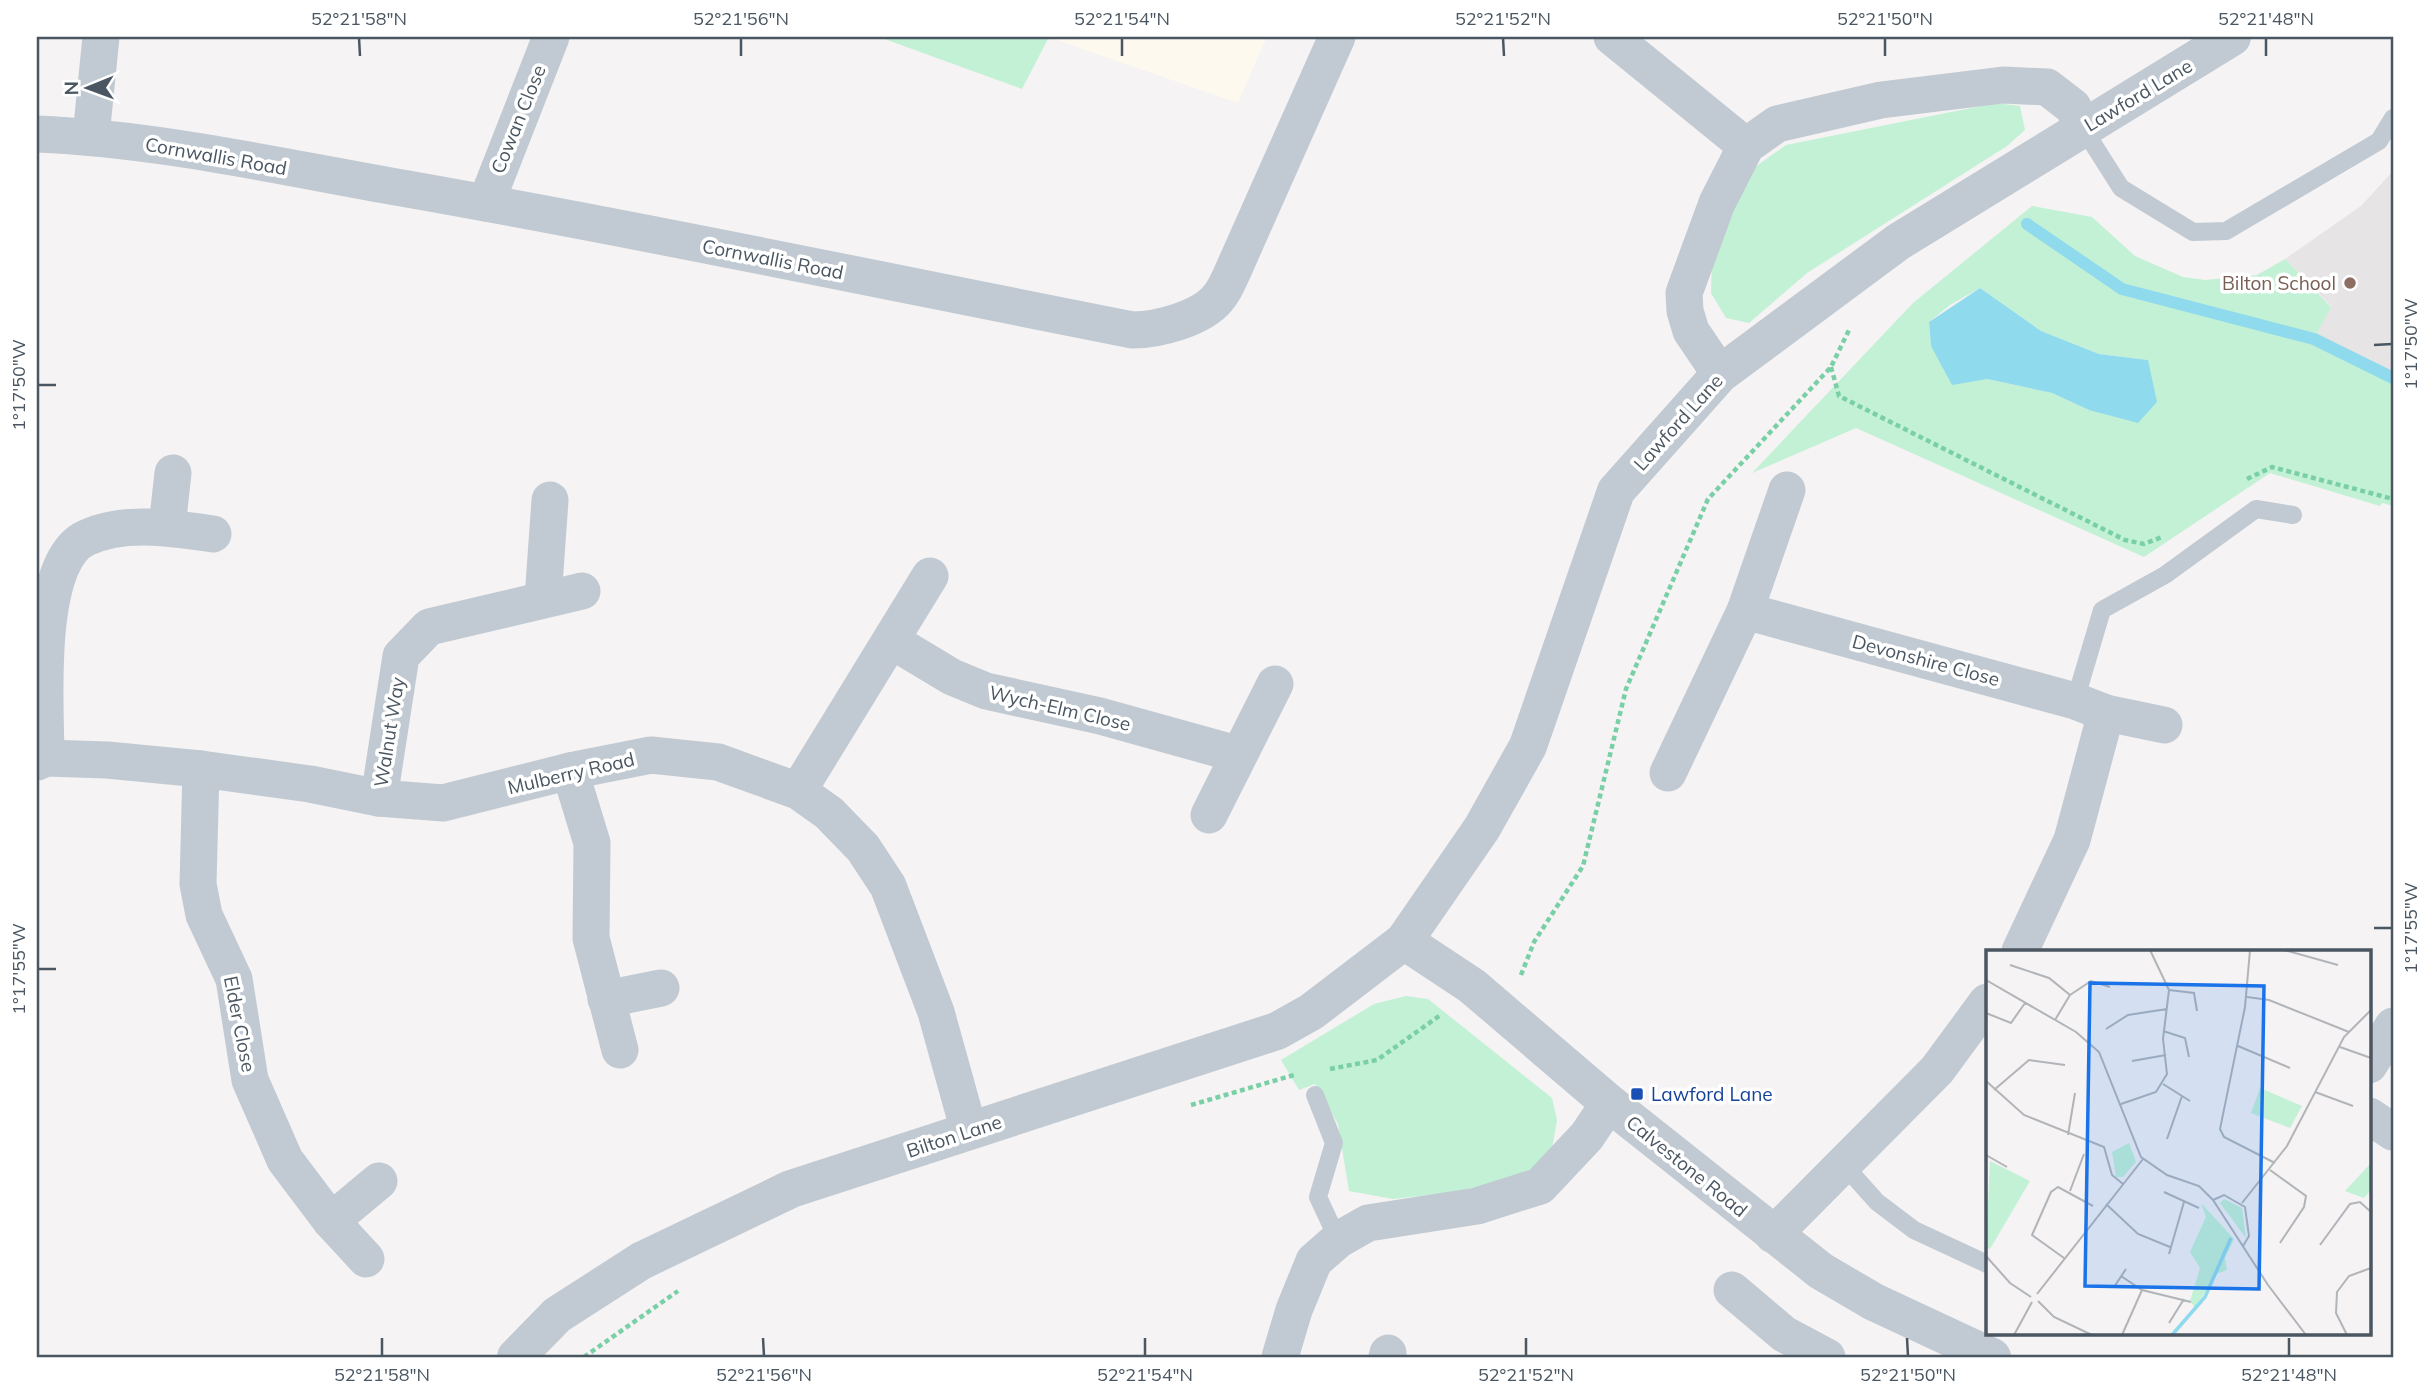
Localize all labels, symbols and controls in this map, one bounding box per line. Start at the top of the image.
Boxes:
text: 52°21'58"N [311,7,407,30]
text: 52°21'56"N [693,7,789,30]
text: 52°21'54"N [1074,7,1170,30]
text: 52°21'52"N [1455,7,1551,30]
text: 52°21'50"N [1837,7,1933,30]
text: 52°21'48"N [2218,7,2314,30]
north arrow [52,52,122,122]
street label: Lawford Lane [2080,53,2196,137]
street label: Cowan Close [485,61,551,177]
text: N [59,81,83,96]
street label: Cornwallis Road [143,132,289,180]
street label: Cornwallis Road [700,234,846,284]
place label: Bilton School [2222,271,2336,295]
marker: Bilton School [2342,275,2358,291]
text: 1°17'50"W [2399,298,2422,390]
text: 1°17'50"W [7,339,30,431]
street label: Lawford Lane [1628,369,1728,475]
street label: Devonshire Close [1850,629,2002,691]
street label: Walnut Way [368,675,410,789]
street label: Wych-Elm Close [987,680,1133,736]
street label: Mulberry Road [505,747,637,799]
text: 1°17'55"W [2399,882,2422,974]
text: 1°17'55"W [7,923,30,1015]
inset map [1986,950,2370,1334]
street label: Elder Close [219,974,261,1074]
place label: Lawford Lane [1651,1082,1773,1106]
marker: Lawford Lane [1629,1086,1645,1102]
street label: Bilton Lane [903,1109,1005,1163]
street label: Calvestone Road [1622,1110,1752,1222]
text: 52°21'58"N [334,1363,430,1386]
text: 52°21'56"N [716,1363,812,1386]
text: 52°21'54"N [1097,1363,1193,1386]
text: 52°21'52"N [1478,1363,1574,1386]
text: 52°21'50"N [1860,1363,1956,1386]
text: 52°21'48"N [2241,1363,2337,1386]

